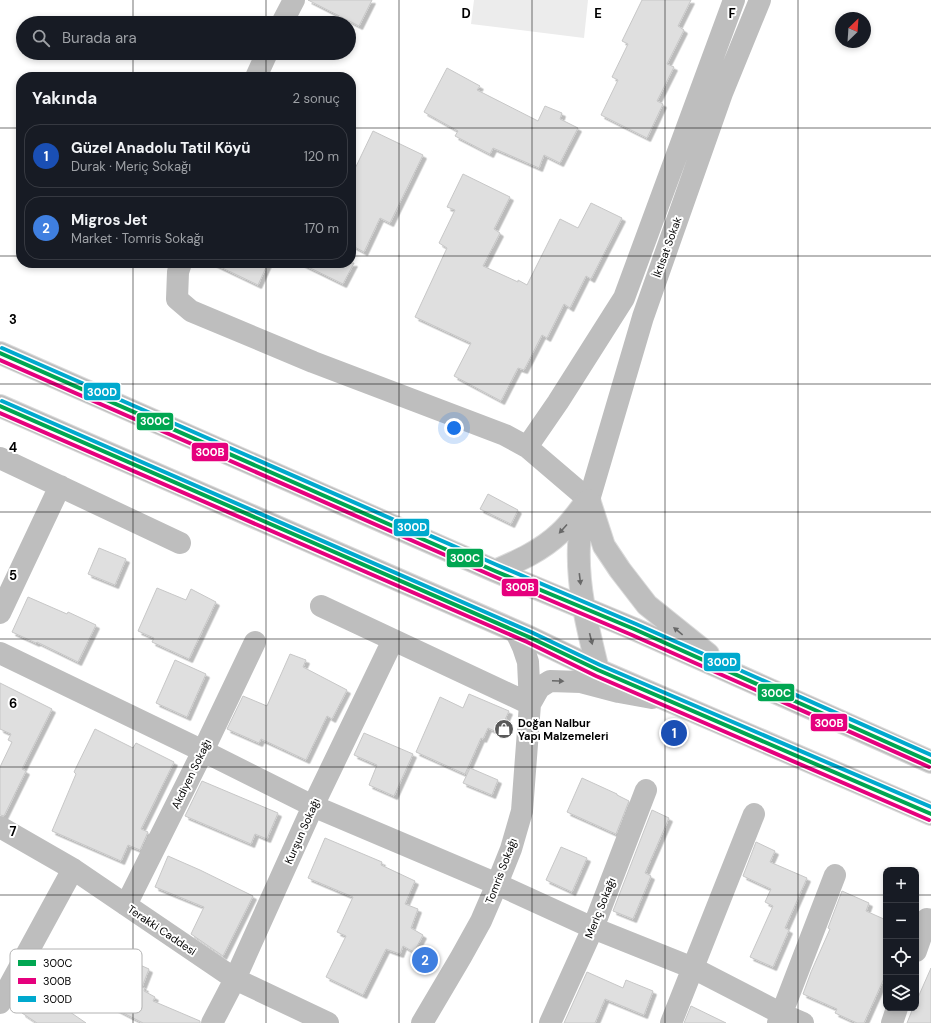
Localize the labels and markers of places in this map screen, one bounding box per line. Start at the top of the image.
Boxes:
place label: Doğan Nalbur Yapı Malzemeleri [518,716,608,743]
shop icon: Doğan Nalbur Yapı Malzemeleri [493,718,515,740]
pin: 1 [661,718,687,748]
pin: 2 [412,945,438,975]

